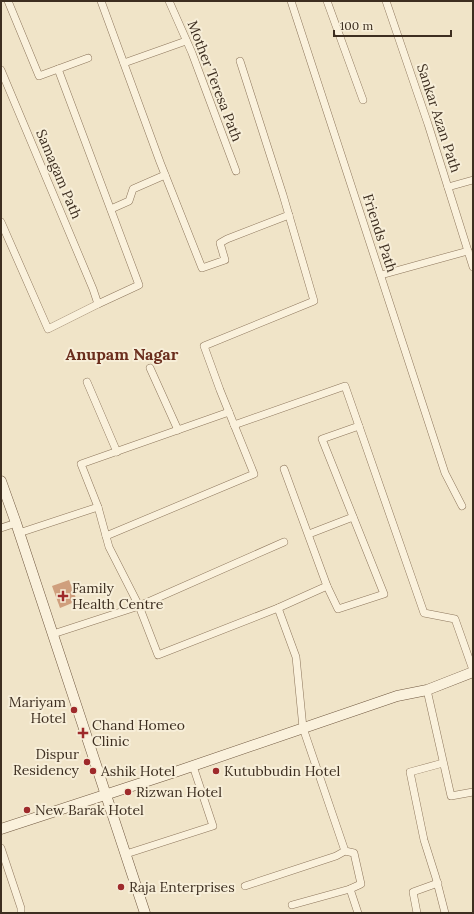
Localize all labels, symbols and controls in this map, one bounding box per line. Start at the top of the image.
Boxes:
scale bar [334,12,451,38]
street label: Mother Teresa Path [184,18,246,144]
text: 100 m [340,18,373,33]
street label: Sankar Azan Path [413,61,465,175]
street label: Samagam Path [32,127,86,221]
street label: Friends Path [359,191,401,275]
district label: Anupam Nagar [66,344,179,364]
place label: Family Health Centre [72,579,164,613]
marker: Family Health Centre [57,590,69,602]
place label: Mariyam Hotel [9,693,66,727]
marker: Mariyam Hotel [69,705,79,715]
place label: Chand Homeo Clinic [92,716,185,750]
marker: Chand Homeo Clinic [77,727,89,739]
place label: Dispur Residency [13,745,80,779]
marker: Dispur Residency [82,757,92,767]
place label: Ashik Hotel [100,762,176,780]
place label: Kutubbudin Hotel [224,762,341,780]
marker: Ashik Hotel [88,766,98,776]
marker: Kutubbudin Hotel [211,766,221,776]
place label: Rizwan Hotel [136,783,222,801]
marker: Rizwan Hotel [123,787,133,797]
place label: New Barak Hotel [35,801,144,819]
marker: New Barak Hotel [22,805,32,815]
place label: Raja Enterprises [129,878,235,896]
marker: Raja Enterprises [116,882,126,892]

